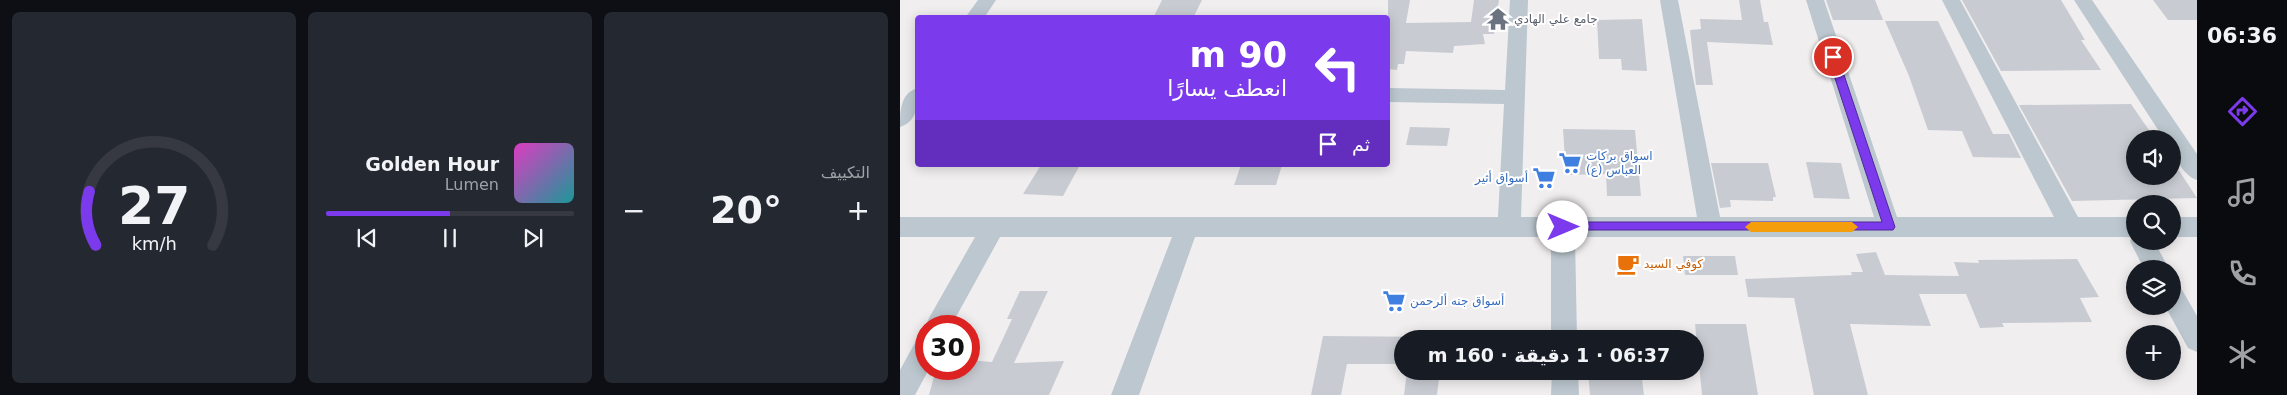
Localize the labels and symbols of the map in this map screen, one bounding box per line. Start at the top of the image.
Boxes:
temple icon: جامع علي الهادي [1485,6,1511,32]
place label: جامع علي الهادي [1514,12,1598,26]
pin [1812,36,1854,78]
place label: اسواق بركات العباس (ع) [1586,149,1653,178]
supermarket icon: اسواق بركات العباس (ع) [1557,150,1583,176]
supermarket icon: أسواق أثير [1531,165,1557,191]
place label: أسواق أثير [1474,170,1528,186]
position arrow [1536,200,1588,252]
cafe icon: كوفي السيد [1615,251,1641,277]
place label: كوفي السيد [1644,257,1703,272]
supermarket icon: أسواق جنه ألرحمن [1381,288,1407,314]
place label: أسواق جنه ألرحمن [1410,293,1504,309]
speed limit sign: 30 [915,315,980,380]

